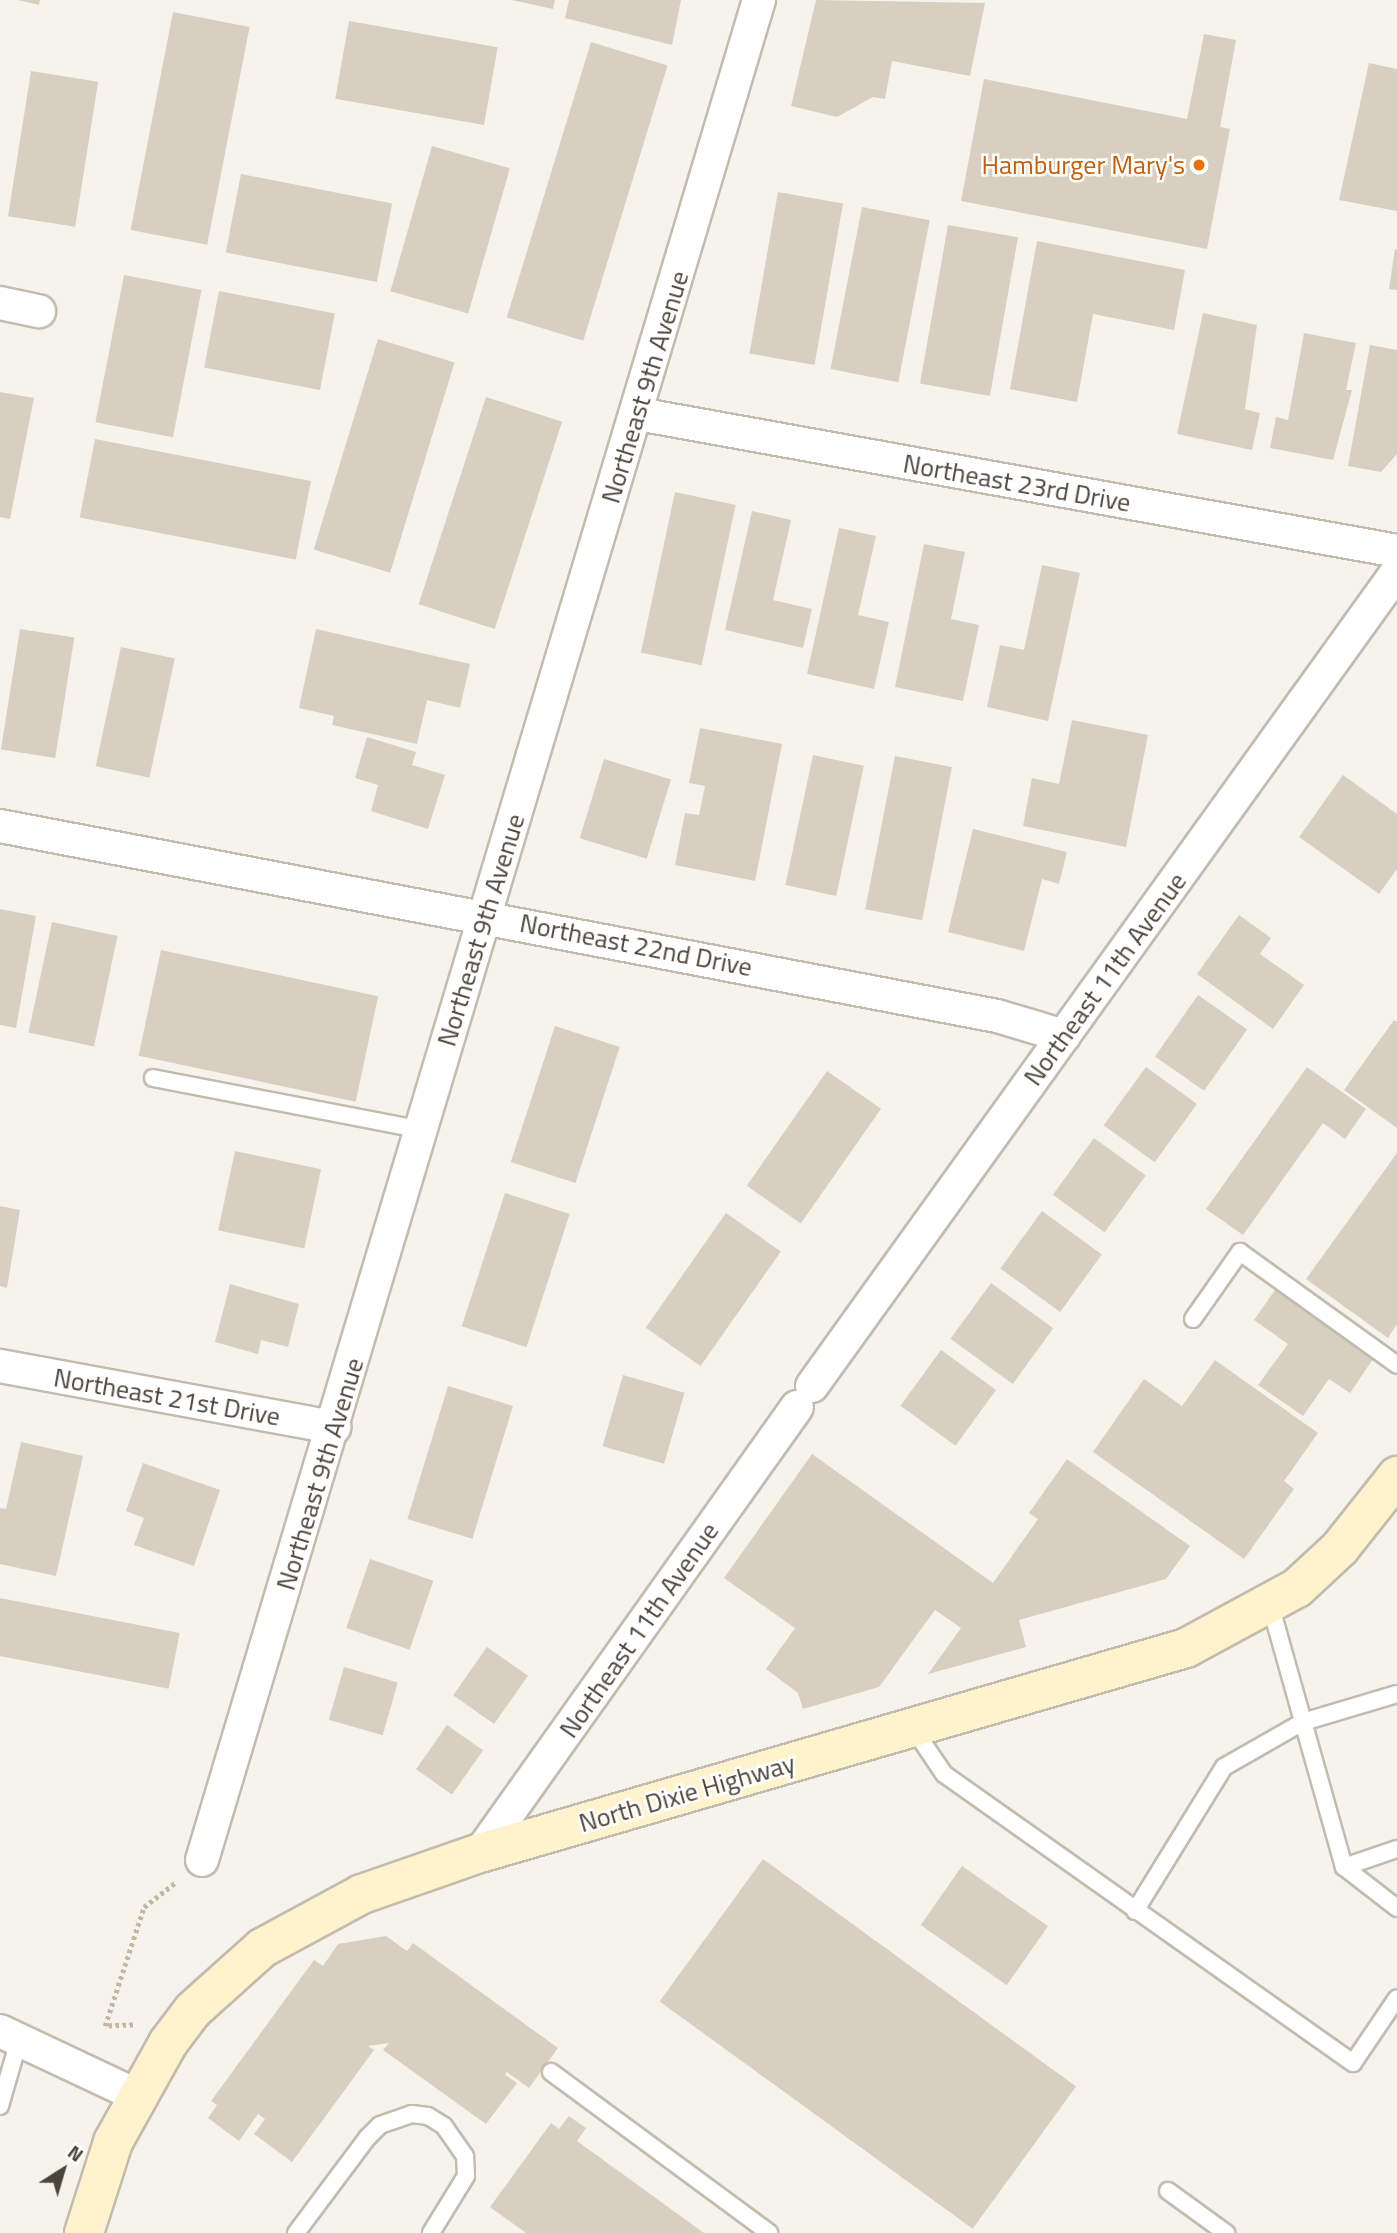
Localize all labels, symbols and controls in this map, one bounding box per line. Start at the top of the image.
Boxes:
place label: Hamburger Mary's [981,149,1185,181]
marker: Hamburger Mary's [1191,157,1207,173]
street label: Northeast 9th Avenue [595,267,695,507]
street label: Northeast 23rd Drive [901,448,1133,518]
street label: Northeast 9th Avenue [431,810,531,1050]
street label: Northeast 11th Avenue [1017,866,1193,1092]
street label: Northeast 22nd Drive [517,907,755,983]
street label: Northeast 9th Avenue [270,1354,370,1594]
street label: Northeast 21st Drive [51,1362,283,1432]
street label: Northeast 11th Avenue [553,1516,725,1744]
street label: North Dixie Highway [575,1747,799,1839]
north arrow [28,2135,98,2205]
text: N [62,2137,90,2168]

